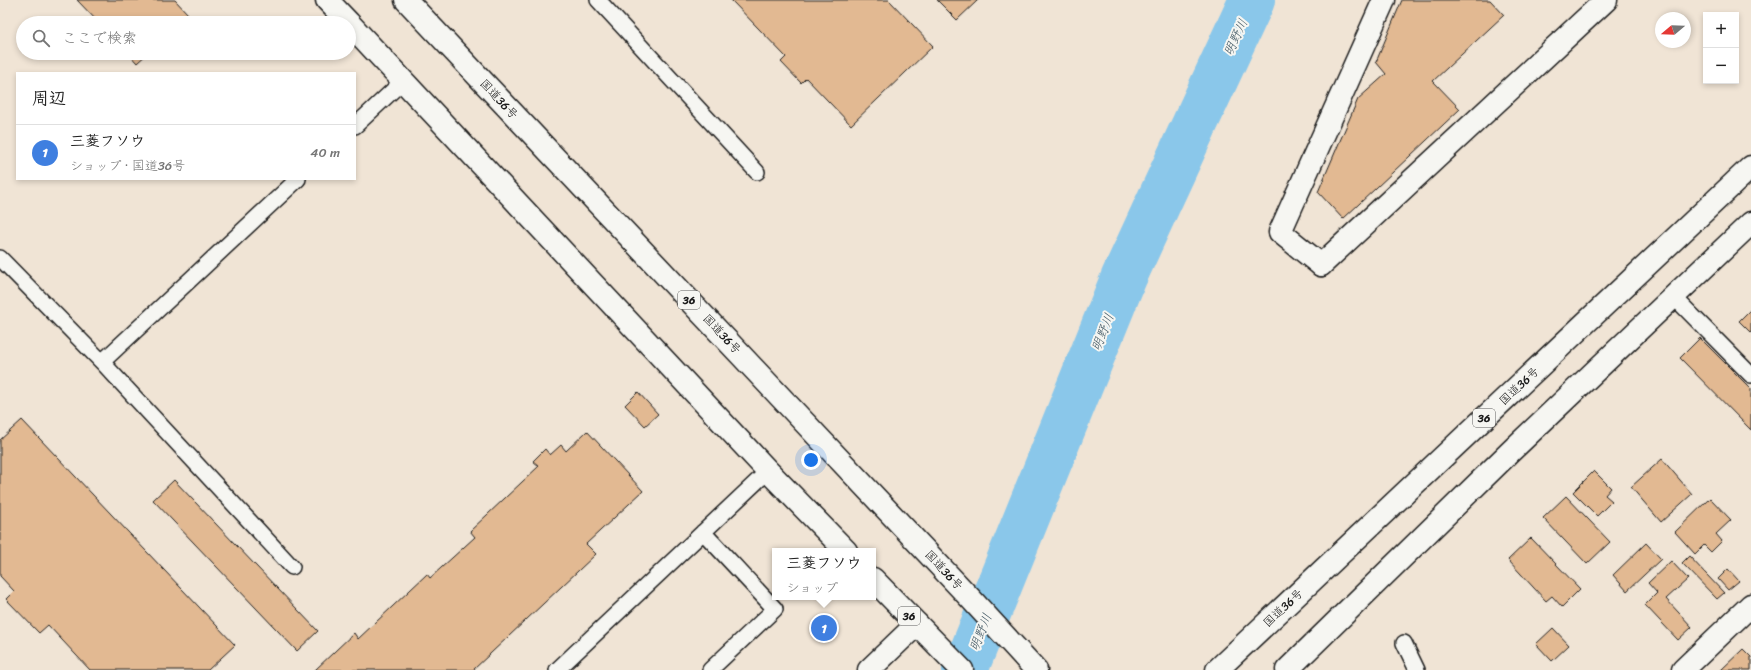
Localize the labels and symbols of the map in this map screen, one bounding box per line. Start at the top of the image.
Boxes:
north arrow [1655,12,1691,48]
water label: 明野川 [1217,15,1254,60]
street label: 国道36号 [474,73,524,125]
road number: 36 [678,291,700,309]
street label: 国道36号 [697,308,747,360]
water label: 明野川 [1084,310,1120,355]
street label: 国道36号 [1493,361,1545,411]
road number: 36 [1473,409,1495,427]
your location [801,450,821,470]
street label: 国道36号 [919,544,969,596]
street label: 国道36号 [1257,583,1309,633]
road number: 36 [898,607,920,625]
water label: 明野川 [962,610,998,655]
pin: 1 [811,613,837,643]

